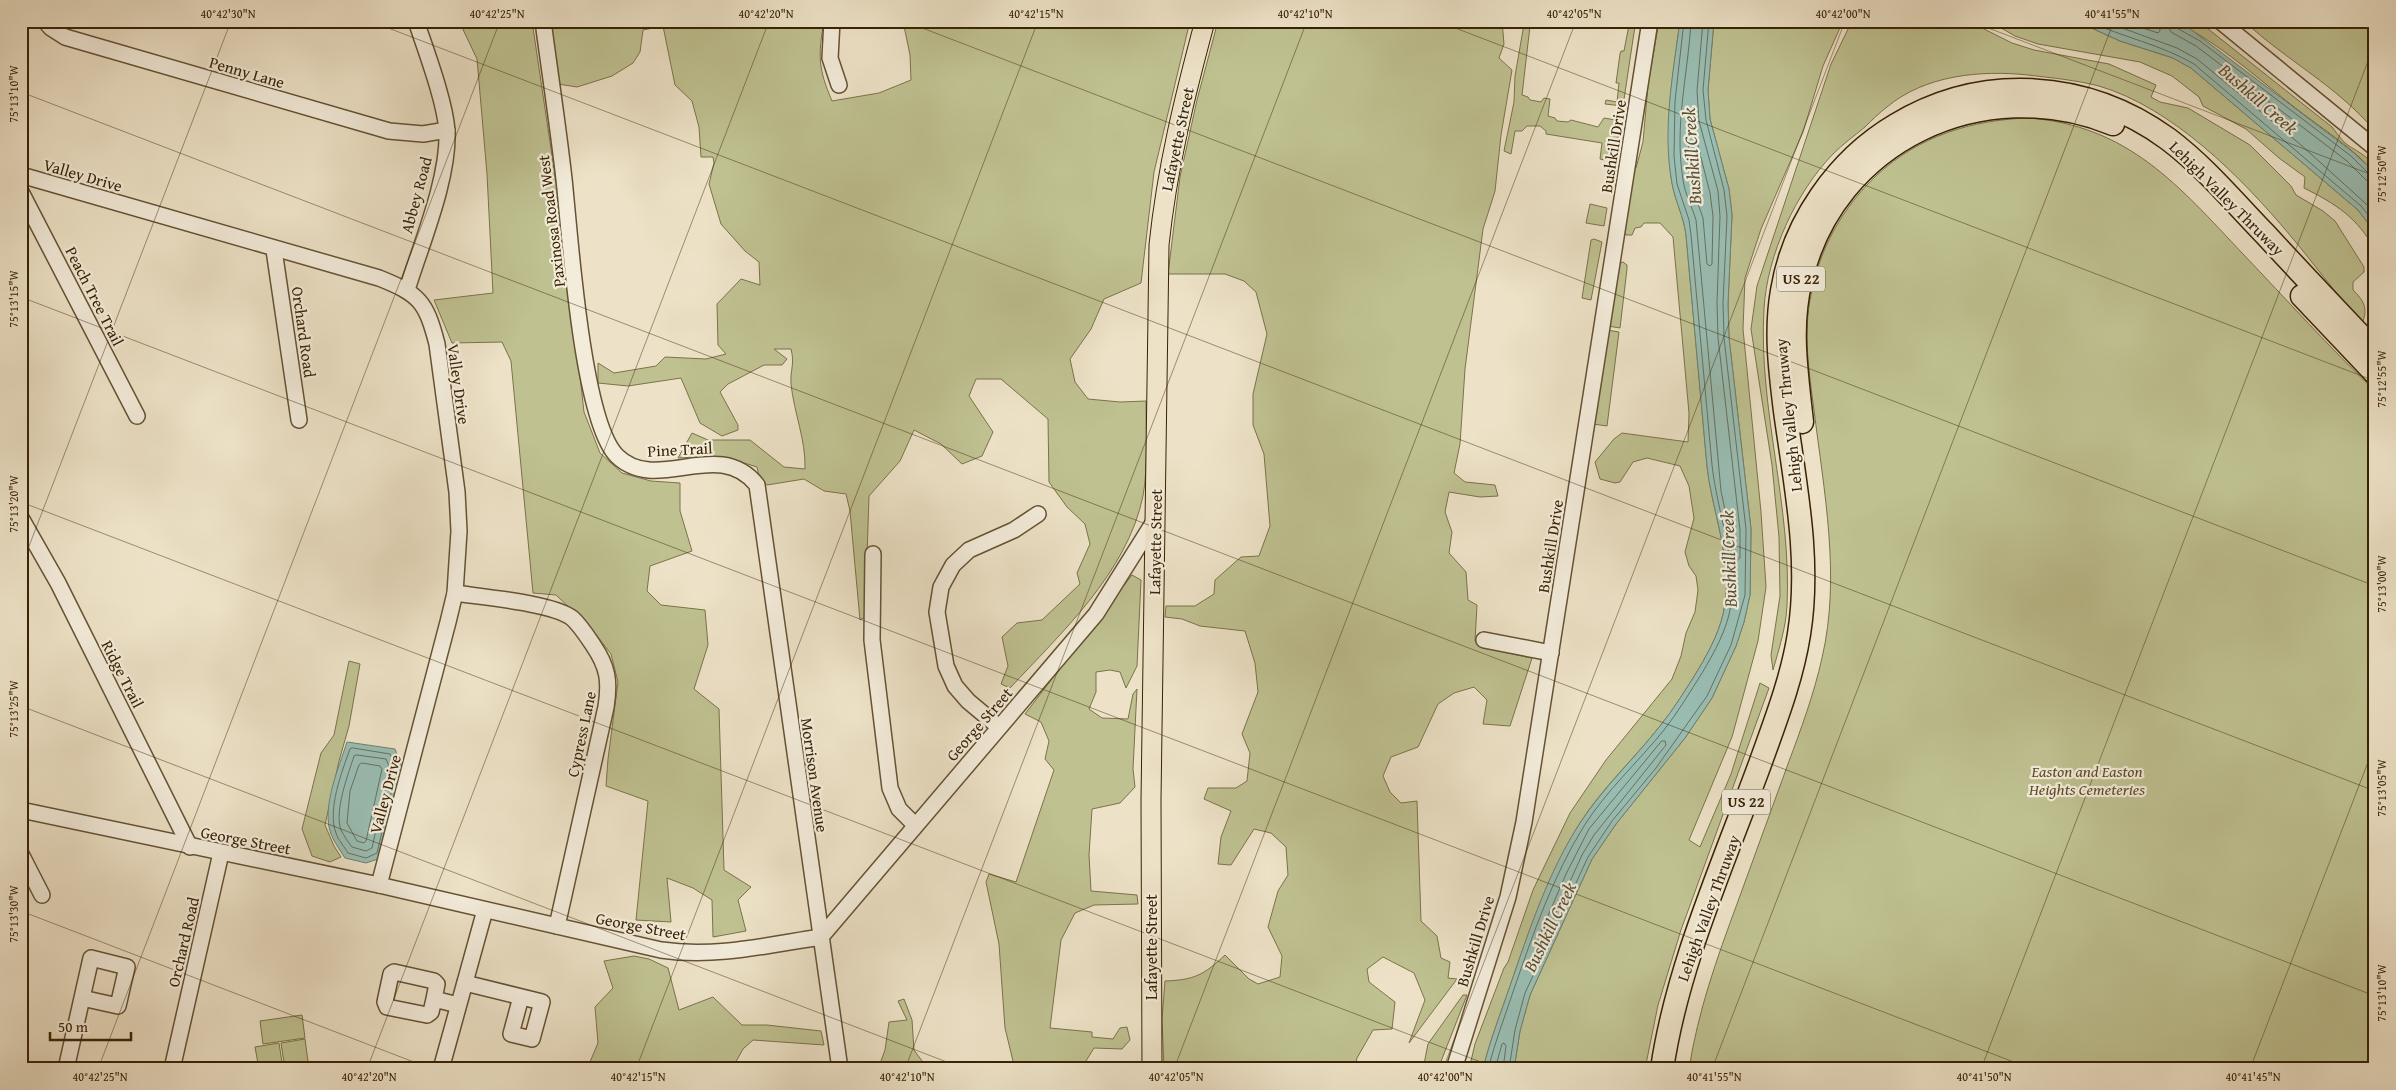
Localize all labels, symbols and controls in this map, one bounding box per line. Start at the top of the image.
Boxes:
text: 40°42'30"N [200,5,256,22]
text: 40°42'25"N [469,5,525,22]
text: 40°42'20"N [738,5,794,22]
text: 40°42'15"N [1008,5,1064,22]
text: 40°42'10"N [1277,5,1333,22]
text: 40°42'05"N [1546,5,1602,22]
text: 40°42'00"N [1815,5,1871,22]
text: 40°41'55"N [2084,5,2140,22]
street label: Penny Lane [206,50,288,94]
water label: Bushkill Creek [2212,56,2304,141]
text: 75°13'10"W [5,64,22,123]
street label: Lafayette Street [1154,84,1200,193]
street label: Bushkill Drive [1594,98,1632,194]
water label: Bushkill Creek [1675,106,1708,206]
street label: Lehigh Valley Thruway [2164,135,2290,261]
text: 75°12'50"W [2373,144,2390,203]
street label: Valley Drive [41,152,125,198]
street label: Abbey Road [394,153,438,236]
street label: Paxinosa Road West [531,153,571,288]
street label: Peach Tree Trail [60,242,131,350]
road number: US 22 [1777,266,1825,292]
text: 75°13'15"W [5,269,22,328]
street label: Orchard Road [286,285,322,379]
street label: Lehigh Valley Thruway [1768,337,1808,493]
street label: Valley Drive [441,342,477,426]
text: 75°12'55"W [2373,349,2390,408]
street label: Pine Trail [647,435,714,463]
text: 75°13'20"W [5,474,22,533]
street label: Lafayette Street [1142,488,1168,595]
street label: Bushkill Drive [1531,498,1569,594]
water label: Bushkill Creek [1713,509,1744,609]
text: 75°13'00"W [2373,554,2390,613]
street label: Ridge Trail [96,636,151,713]
text: 75°13'25"W [5,679,22,738]
street label: George Street [940,681,1018,766]
street label: Cypress Lane [560,689,602,779]
street label: Morrison Avenue [795,716,835,834]
street label: Valley Drive [363,752,407,836]
text: 75°13'05"W [2373,758,2390,817]
park label: Easton and Easton Heights Cemeteries [2028,759,2145,801]
road number: US 22 [1722,790,1770,814]
street label: George Street [199,820,293,861]
street label: Lehigh Valley Thruway [1670,831,1746,985]
water label: Bushkill Creek [1516,877,1583,977]
text: 75°13'30"W [5,884,22,943]
street label: Bushkill Drive [1450,893,1500,989]
street label: Orchard Road [161,894,205,989]
street label: Lafayette Street [1139,894,1163,1000]
street label: George Street [594,906,688,947]
text: 75°13'10"W [2373,963,2390,1022]
scale bar [50,1010,131,1042]
text: 50 m [58,1016,89,1037]
text: 40°42'25"N [72,1068,128,1085]
text: 40°42'20"N [341,1068,397,1085]
text: 40°42'15"N [610,1068,666,1085]
text: 40°42'10"N [879,1068,935,1085]
text: 40°42'05"N [1148,1068,1204,1085]
text: 40°42'00"N [1417,1068,1473,1085]
text: 40°41'55"N [1686,1068,1742,1085]
text: 40°41'50"N [1956,1068,2012,1085]
text: 40°41'45"N [2225,1068,2281,1085]

